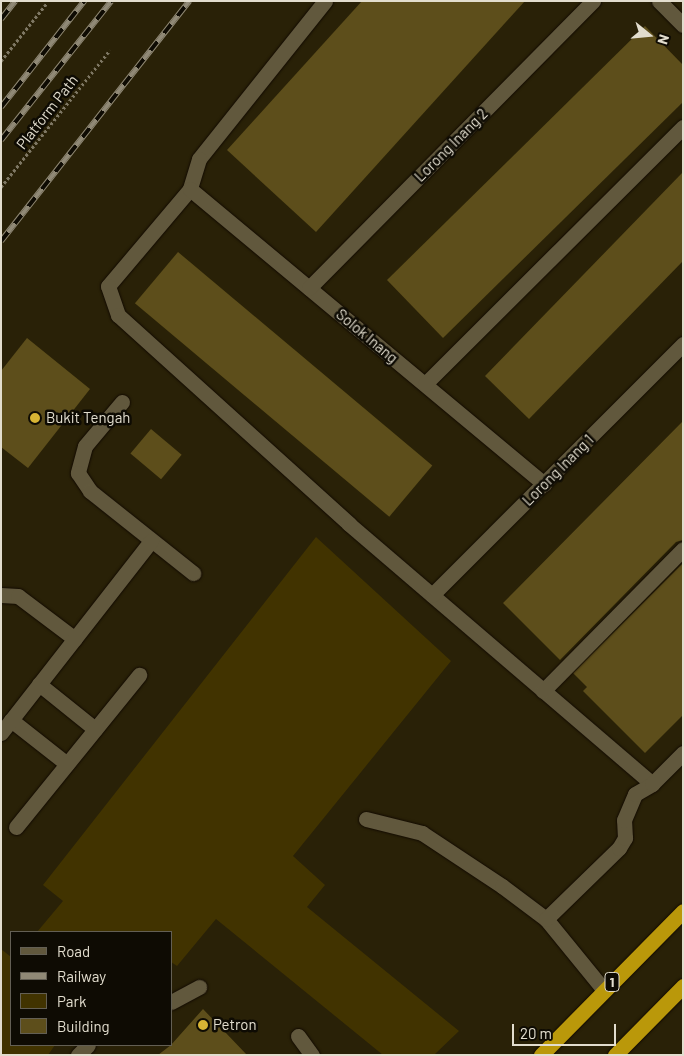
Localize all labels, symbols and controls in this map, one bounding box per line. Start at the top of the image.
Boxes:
north arrow [624,10,674,60]
text: N [654,33,673,46]
street label: Platform Path [12,71,82,153]
street label: Lorong Inang 2 [411,105,491,185]
street label: Solok Inang [333,305,401,367]
place label: Bukit Tengah [46,409,130,427]
marker: Bukit Tengah [28,411,42,425]
street label: Lorong Inang 1 [519,431,597,509]
legend [10,931,172,1046]
text: Road [57,942,90,960]
text: Railway [57,967,106,985]
road number: 1 [604,970,620,994]
text: Park [57,992,86,1010]
scale bar [514,1014,618,1046]
place label: Petron [213,1016,257,1034]
text: Building [57,1017,110,1035]
marker: Petron [197,1019,209,1031]
text: 20 m [520,1024,552,1042]

